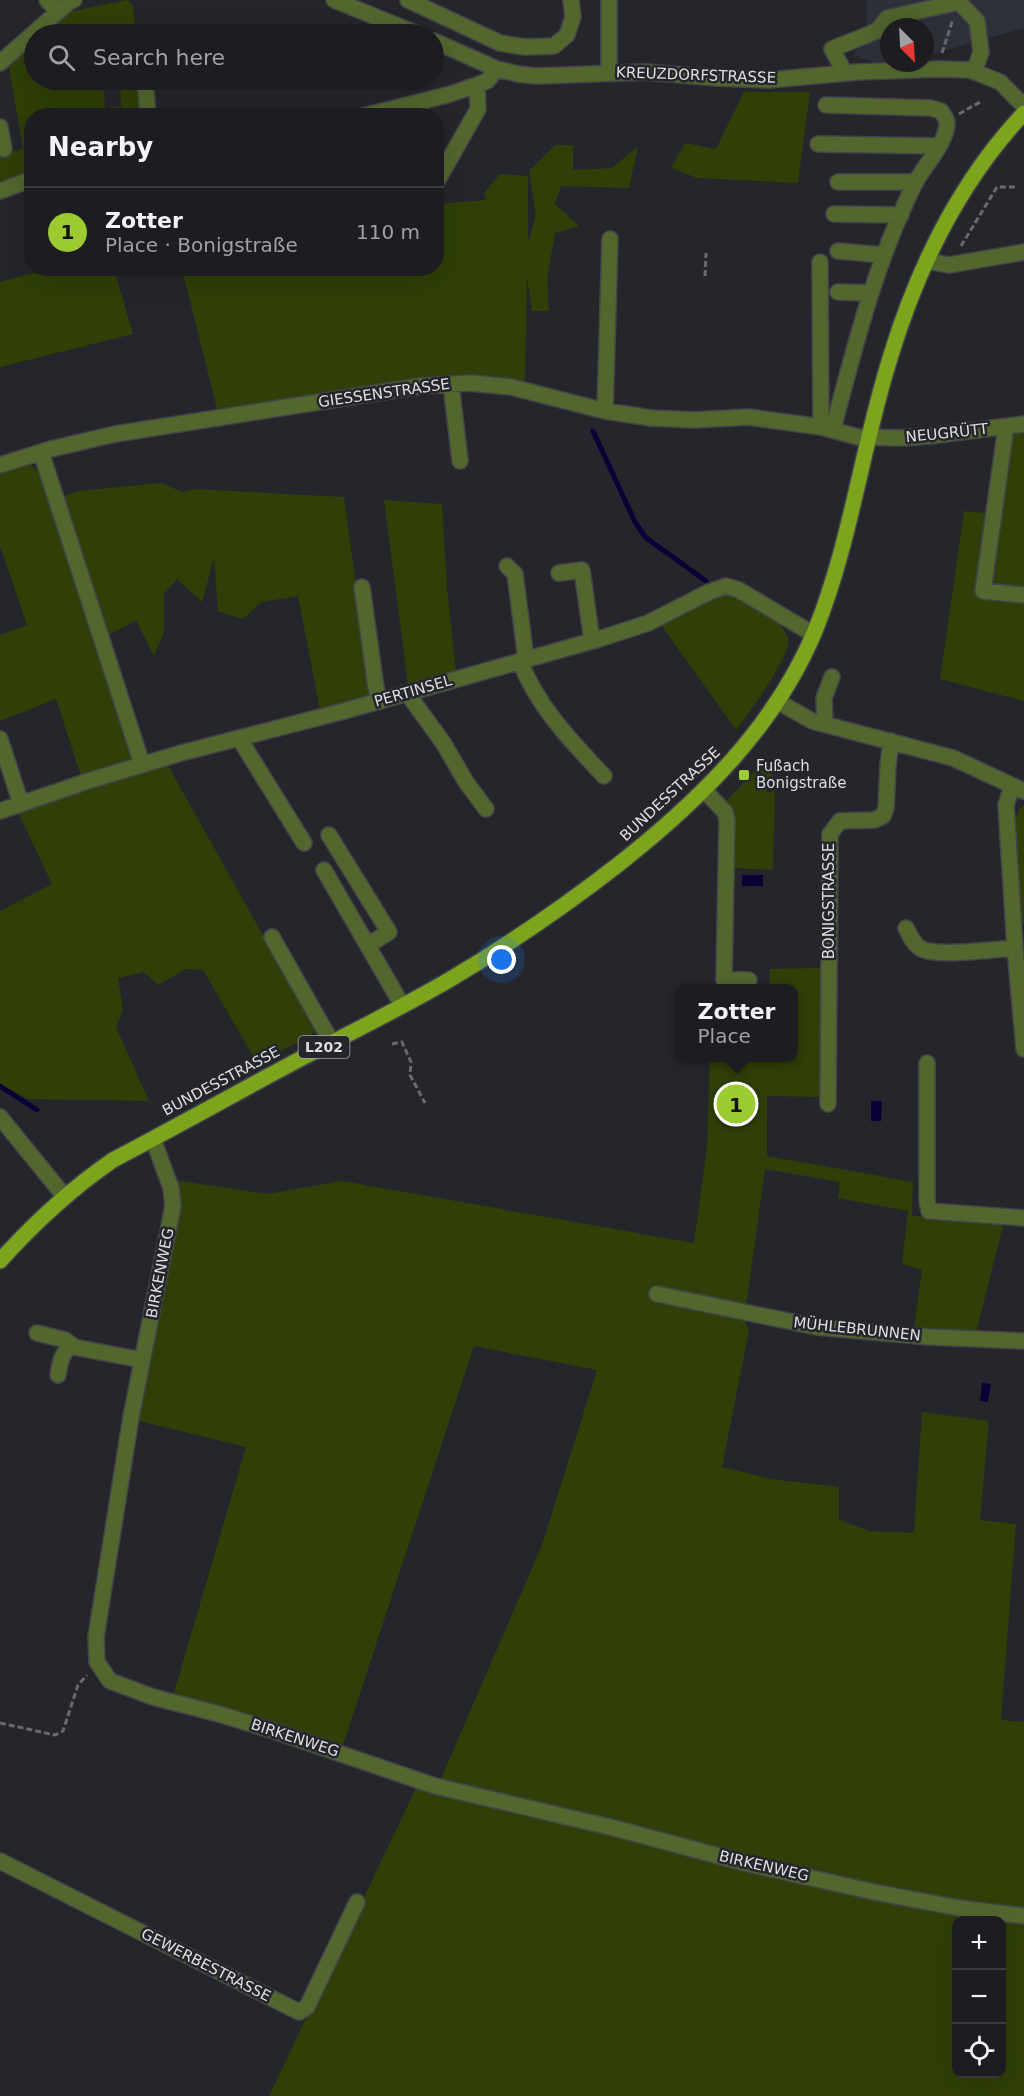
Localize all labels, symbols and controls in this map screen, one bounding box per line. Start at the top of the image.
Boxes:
north arrow [880,18,934,72]
search box [24,24,444,90]
icon: search [45,41,78,74]
text: Search here [93,45,225,70]
street label: KREUZDORFSTRASSE [616,63,776,87]
text: Nearby [48,132,153,162]
text: Zotter [105,208,183,233]
text: 1 [61,220,74,244]
text: 110 m [356,220,420,244]
text: Place · Bonigstraße [105,233,298,257]
street label: GIESSENSTRASSE [317,375,451,411]
street label: NEUGRÜTT [905,419,990,446]
street label: PERTINSEL [372,671,455,711]
street label: BUNDESSTRASSE [616,743,724,845]
place label: Fußach Bonigstraße [756,757,846,792]
marker: Fußach Bonigstraße [737,768,751,782]
street label: BONIGSTRASSE [820,843,838,959]
your location [487,945,516,974]
popup [675,984,798,1062]
text: Zotter [698,999,775,1024]
text: Place [698,1024,751,1048]
road number: L202 [298,1036,350,1058]
street label: BUNDESSTRASSE [159,1042,283,1120]
pin: 1 [716,1082,756,1126]
street label: BIRKENWEG [142,1226,178,1320]
street label: MÜHLEBRUNNEN [792,1312,922,1345]
street label: BIRKENWEG [249,1715,341,1761]
street label: BIRKENWEG [717,1847,811,1885]
map controls [952,1916,1006,2078]
button: + [952,1916,1006,1970]
street label: GEWERBESTRASSE [138,1925,274,2005]
button: − [952,1970,1006,2024]
button: locate [952,2024,1006,2078]

